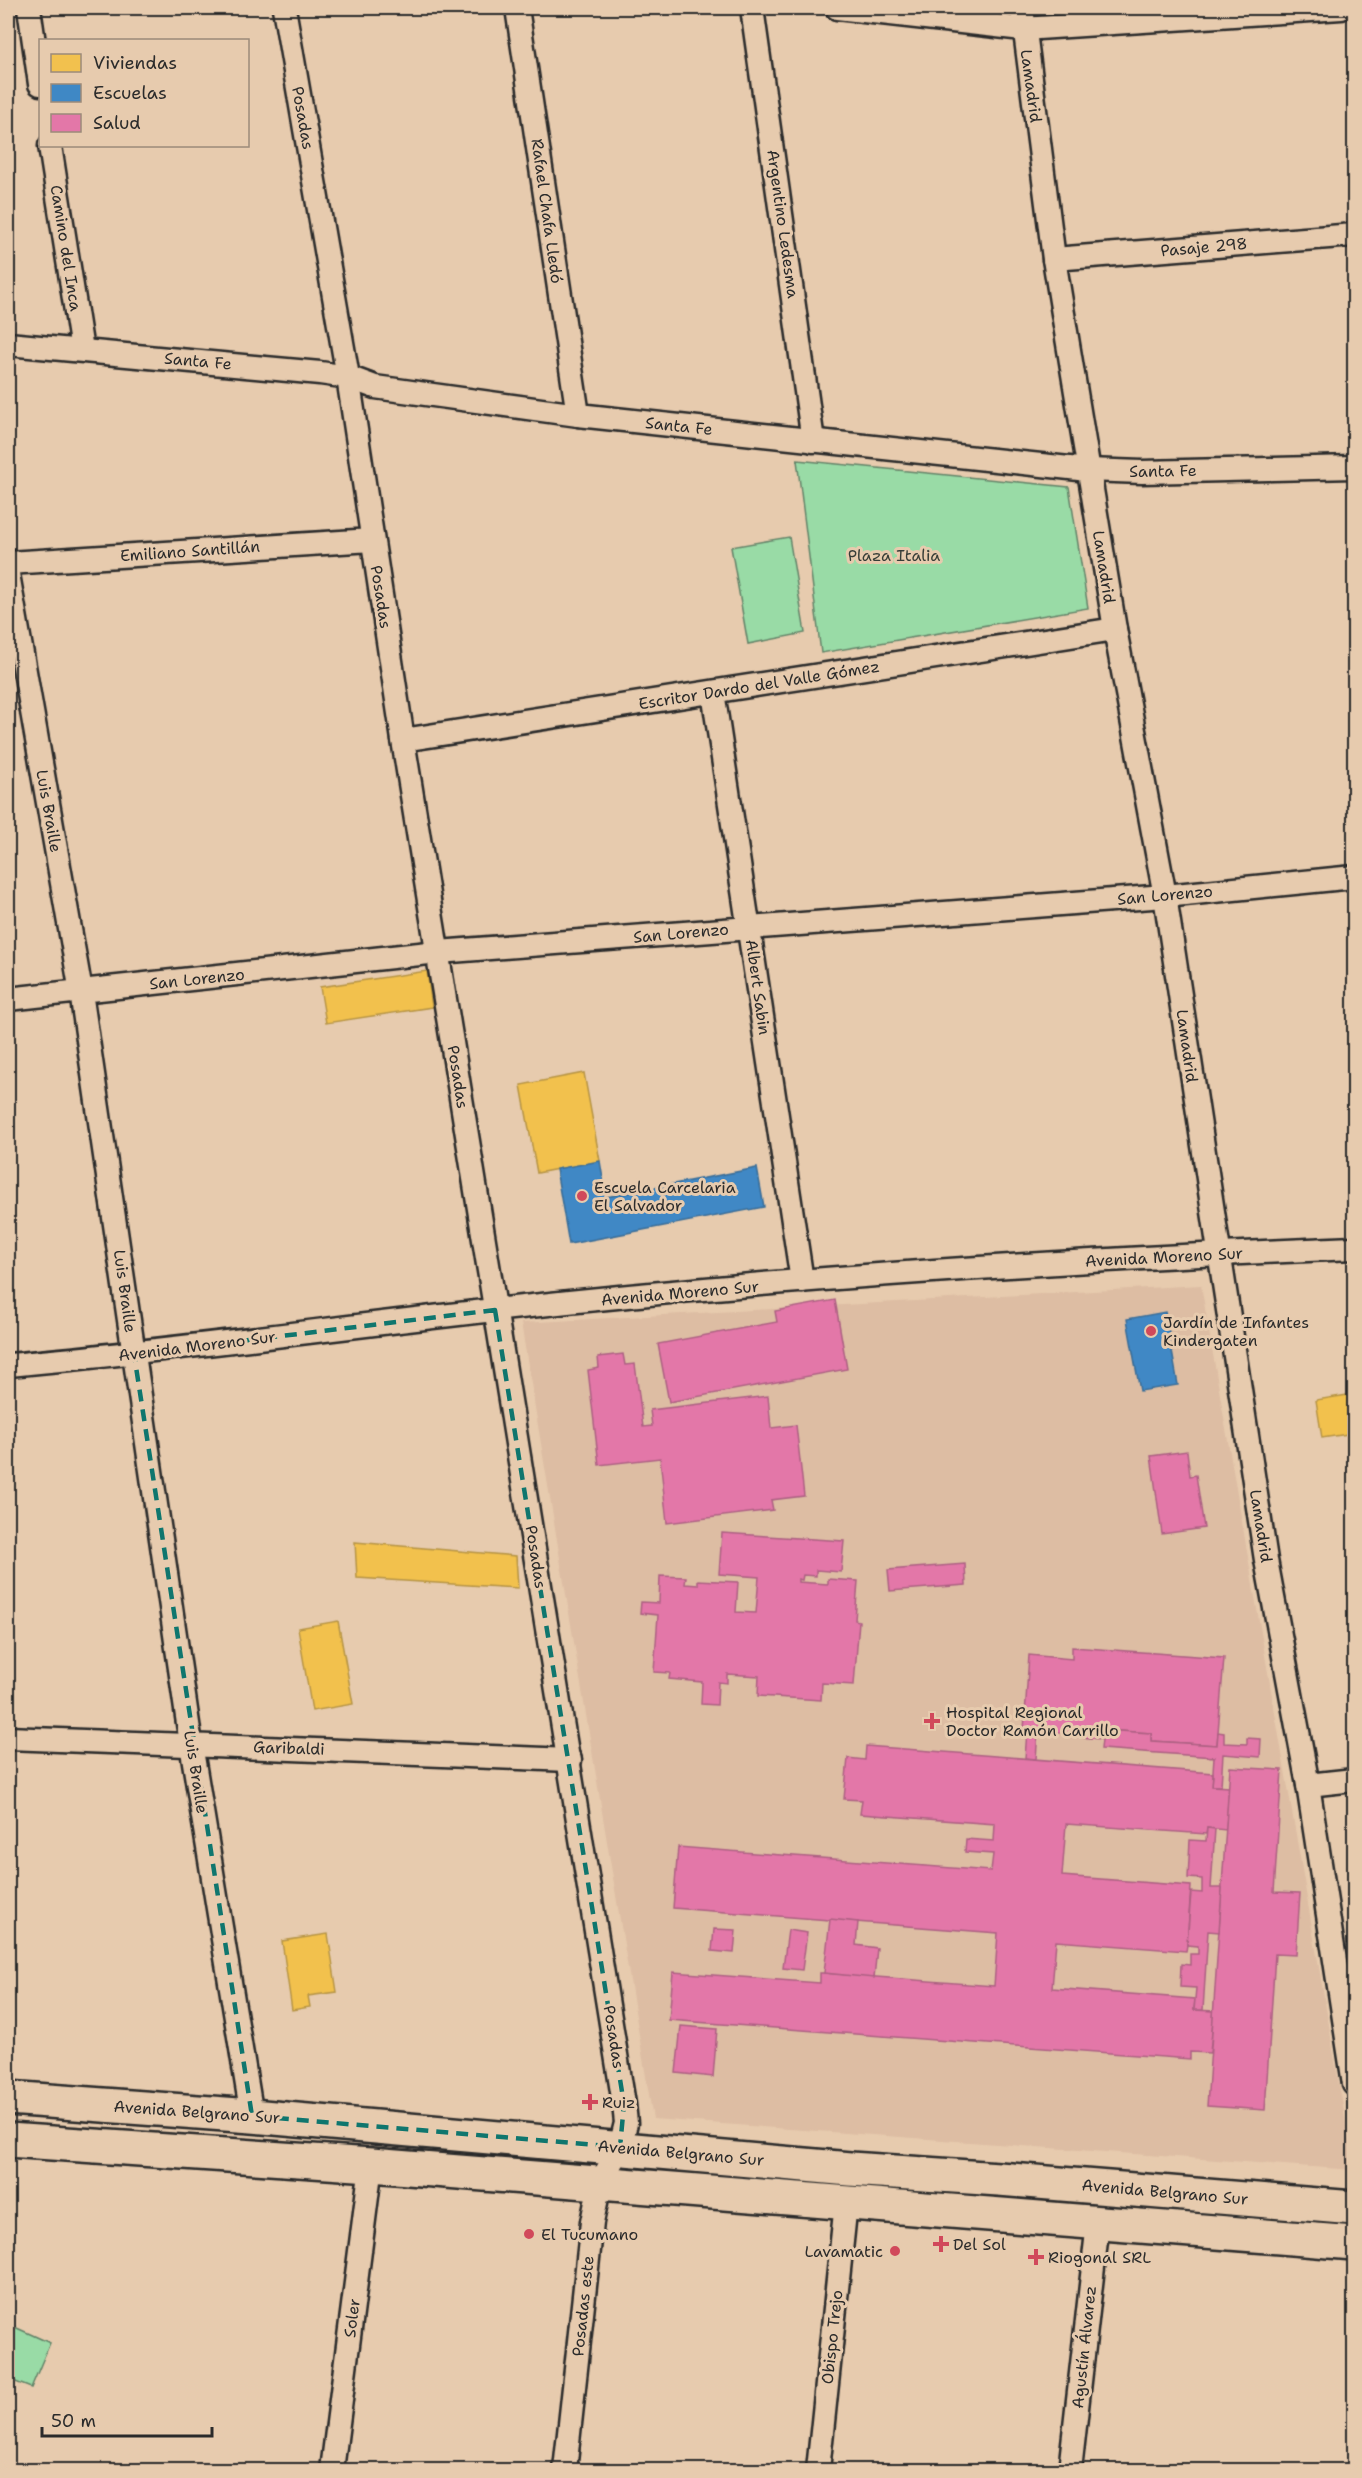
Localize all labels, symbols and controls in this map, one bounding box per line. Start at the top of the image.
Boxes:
legend [39,39,249,147]
street label: Lamadrid [1015,48,1047,124]
text: Viviendas [93,51,177,75]
text: Escuelas [93,81,167,105]
street label: Posadas [287,85,319,151]
text: Salud [93,111,141,135]
street label: Rafael Chafa Lledó [526,137,568,285]
street label: Argentino Ledesma [762,148,804,300]
street label: Camino del Inca [46,183,86,313]
street label: Pasaje 298 [1160,233,1248,261]
street label: Santa Fe [163,348,233,374]
street label: Santa Fe [644,412,714,440]
street label: Santa Fe [1129,460,1197,482]
street label: Lamadrid [1088,529,1120,605]
street label: Emiliano Santillán [119,536,261,566]
park label: Plaza Italia [848,545,940,566]
street label: Posadas [366,564,396,630]
street label: Escritor Dardo del Valle Gómez [637,656,881,714]
street label: Luis Braille [31,768,67,854]
street label: San Lorenzo [1116,880,1214,910]
street label: San Lorenzo [632,918,730,948]
street label: Albert Sabin [741,938,775,1036]
street label: San Lorenzo [148,964,246,994]
street label: Lamadrid [1171,1008,1203,1084]
street label: Posadas [443,1044,473,1110]
place label: Escuela Carcelaria El Salvador [594,1177,736,1216]
marker: Escuela Carcelaria El Salvador [575,1189,589,1203]
street label: Avenida Moreno Sur [1084,1242,1244,1272]
street label: Luis Braille [109,1248,141,1334]
street label: Avenida Moreno Sur [600,1276,760,1310]
place label: Jardín de Infantes Kindergaten [1163,1312,1309,1351]
marker: Jardín de Infantes Kindergaten [1144,1324,1158,1338]
street label: Avenida Moreno Sur [117,1326,277,1366]
street label: Lamadrid [1245,1488,1277,1564]
street label: Posadas [521,1524,551,1590]
place label: Hospital Regional Doctor Ramón Carrillo [946,1702,1119,1741]
marker: Hospital Regional Doctor Ramón Carrillo [923,1712,941,1730]
street label: Luis Braille [179,1729,213,1815]
street label: Garibaldi [253,1736,325,1760]
street label: Posadas [599,2004,629,2070]
place label: Ruiz [602,2092,636,2113]
marker: Ruiz [583,2095,597,2109]
street label: Avenida Belgrano Sur [113,2096,281,2128]
street label: Avenida Belgrano Sur [597,2135,765,2171]
street label: Avenida Belgrano Sur [1081,2174,1249,2210]
place label: El Tucumano [541,2224,638,2245]
marker: El Tucumano [522,2227,536,2241]
place label: Del Sol [953,2234,1006,2255]
marker: Del Sol [934,2237,948,2251]
place label: Lavamatic [804,2241,883,2262]
marker: Lavamatic [888,2244,902,2258]
place label: Riogonal SRL [1048,2247,1151,2268]
marker: Riogonal SRL [1029,2250,1043,2264]
street label: Posadas este [567,2255,599,2357]
street label: Agustín Álvarez [1067,2285,1101,2409]
street label: Obispo Trejo [817,2289,847,2385]
street label: Soler [339,2297,365,2339]
scale bar [42,2400,212,2438]
text: 50 m [51,2409,96,2433]

